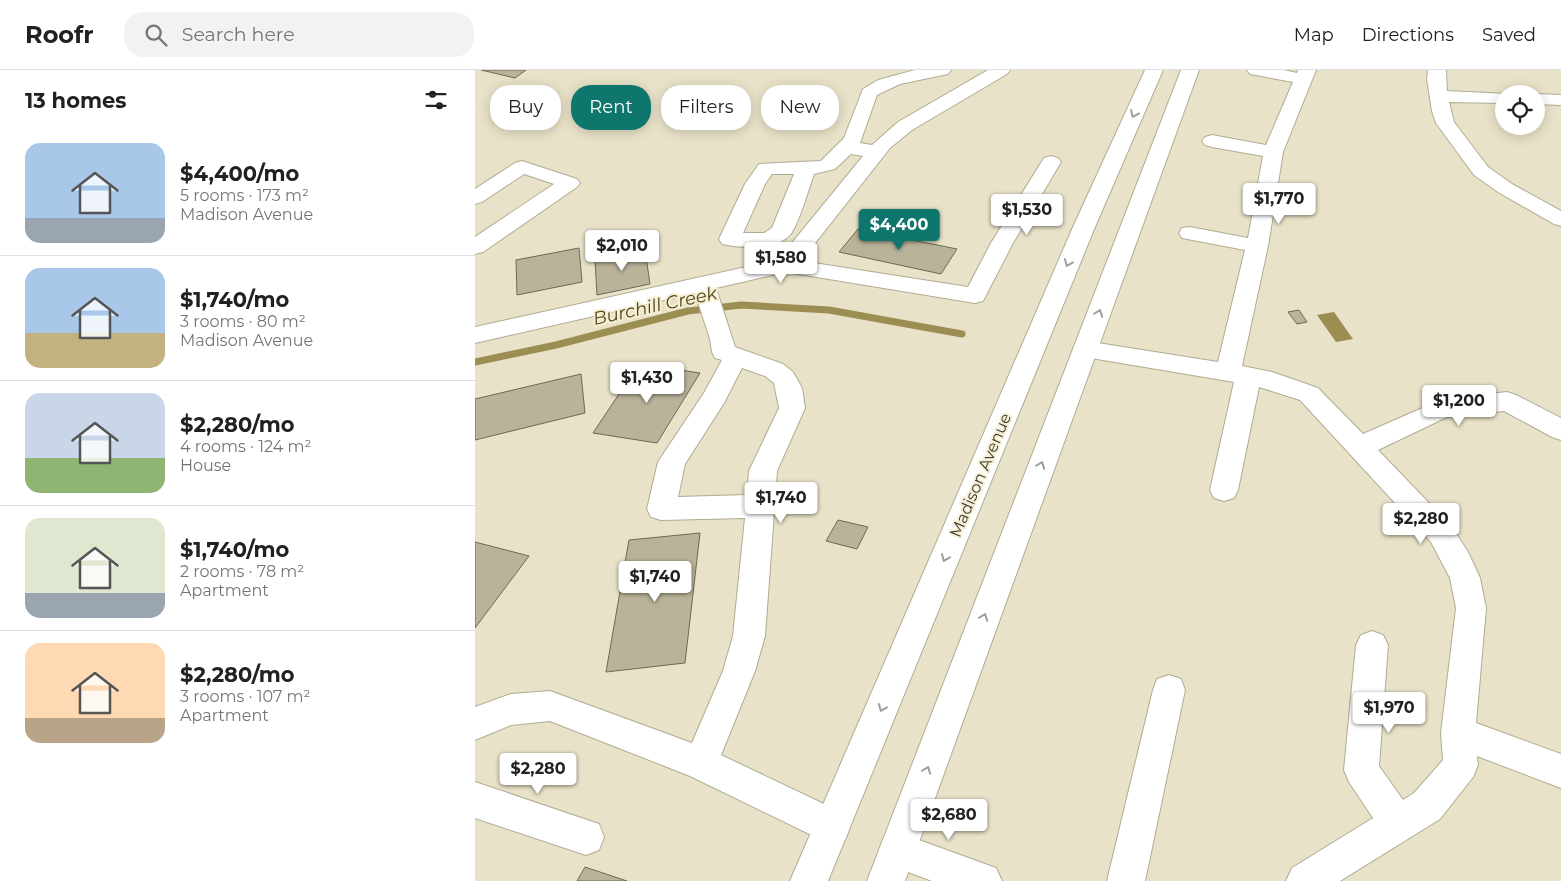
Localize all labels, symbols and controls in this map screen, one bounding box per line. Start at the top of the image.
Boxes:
search box [124,12,474,57]
text: Roofr [25,20,94,49]
icon: search [142,21,170,49]
text: Search here [182,23,295,46]
text: Map [1294,24,1334,46]
text: Directions [1362,24,1454,46]
text: Saved [1482,24,1536,46]
chip: Buy [490,85,561,130]
chip: Rent [571,85,651,130]
chip: Filters [661,85,751,130]
chip: New [761,85,839,130]
map controls [1495,85,1545,135]
button: locate [1495,85,1545,135]
icon: filters [422,86,450,114]
text: 13 homes [25,88,126,113]
one-way arrow [1129,109,1140,118]
text: $4,400/mo [180,161,299,186]
icon: home [65,163,125,223]
pin: $1,770 [1238,182,1320,225]
text: 5 rooms · 173 m² [180,186,309,205]
text: $1,770 [1254,189,1304,208]
pin: $1,530 [986,194,1068,236]
text: $1,530 [1002,200,1052,219]
text: Madison Avenue [180,205,313,224]
pin: $4,400 [858,208,940,251]
text: $4,400 [870,215,928,234]
pin: $2,010 [581,230,663,272]
text: $2,010 [596,236,648,255]
pin: $1,580 [740,242,822,284]
text: $1,580 [755,248,807,267]
one-way arrow [1064,258,1075,267]
water label: Burchill Creek [591,282,720,330]
text: $1,740/mo [180,287,289,312]
icon: home [65,288,125,348]
one-way arrow [1093,309,1103,318]
text: 3 rooms · 80 m² [180,312,306,331]
text: Madison Avenue [180,331,313,350]
pin: $1,430 [606,362,688,404]
text: $1,430 [621,368,673,387]
pin: $1,200 [1418,384,1500,427]
text: $1,200 [1433,391,1485,410]
street label: Madison Avenue [946,410,1015,540]
text: $2,280/mo [180,412,295,437]
icon: home [65,413,125,473]
text: 4 rooms · 124 m² [180,437,311,456]
text: House [180,456,231,475]
one-way arrow [1035,461,1046,470]
pin: $1,740 [740,482,822,524]
text: $1,740 [755,488,807,507]
pin: $2,280 [1380,502,1462,545]
text: $2,280 [1393,509,1449,528]
text: $1,740/mo [180,537,289,562]
icon: home [65,538,125,598]
one-way arrow [940,553,951,562]
pin: $1,740 [614,560,696,603]
text: 2 rooms · 78 m² [180,562,304,581]
text: $1,740 [629,567,681,586]
text: Apartment [180,581,269,600]
one-way arrow [978,614,988,622]
text: $2,280/mo [180,662,295,687]
icon: home [65,663,125,723]
text: 3 rooms · 107 m² [180,687,310,706]
pin: $1,970 [1348,692,1430,734]
text: $1,970 [1363,698,1415,717]
one-way arrow [877,703,888,712]
text: Apartment [180,706,269,725]
pin: $2,280 [497,752,579,795]
text: $2,280 [510,759,566,778]
one-way arrow [921,766,931,774]
pin: $2,680 [908,798,990,841]
text: $2,680 [921,805,977,824]

